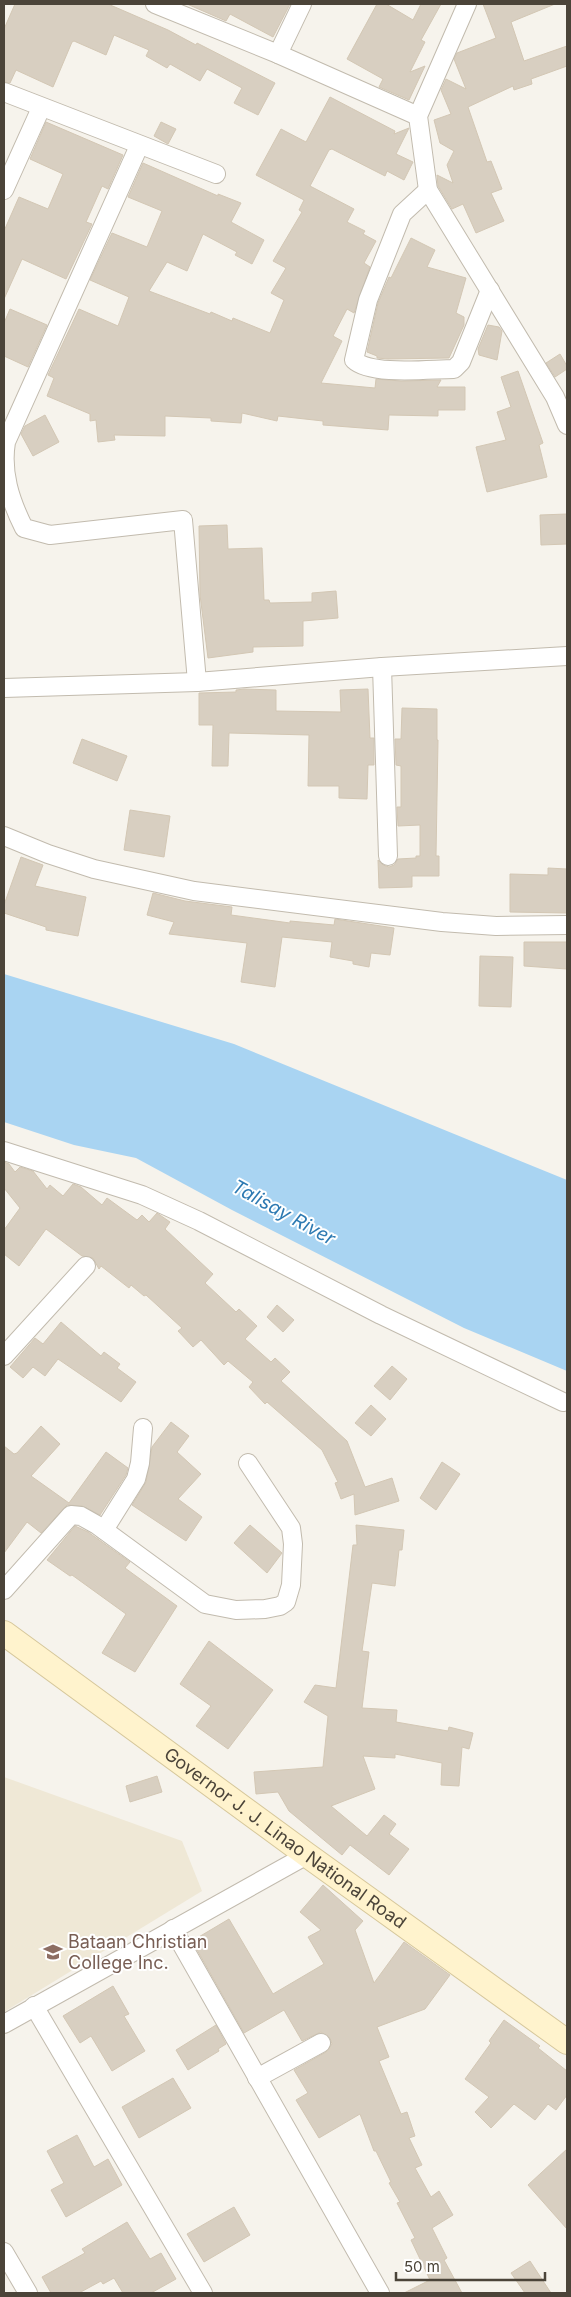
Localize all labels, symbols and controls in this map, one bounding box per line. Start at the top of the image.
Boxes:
water label: Talisay River [228,1175,340,1251]
street label: Governor J. J. Linao National Road [160,1743,410,1933]
place label: Bataan Christian College Inc. [68,1931,207,1973]
school or university icon: Bataan Christian College Inc. [42,1941,64,1963]
scale bar [396,2250,545,2282]
text: 50 m [404,2257,440,2276]

